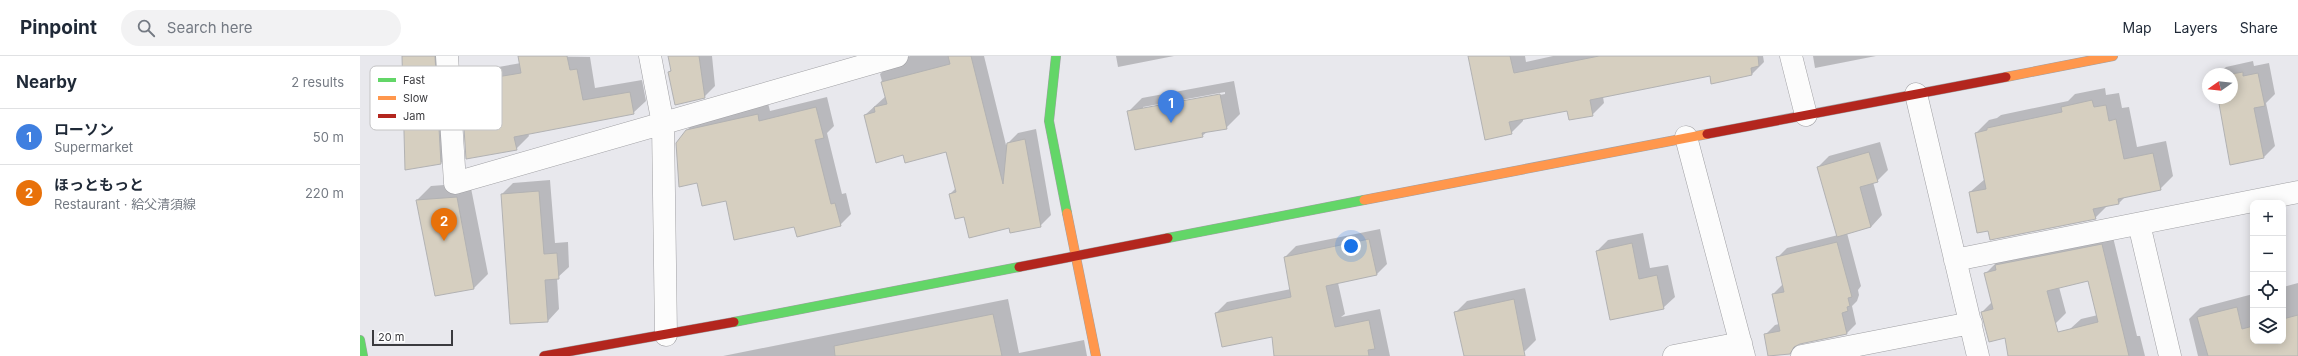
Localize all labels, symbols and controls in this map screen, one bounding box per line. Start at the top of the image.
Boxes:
search box [121,10,401,46]
text: Pinpoint [20,16,97,39]
icon: search [135,17,157,39]
text: Search here [167,18,253,37]
text: Map [2123,19,2152,36]
text: Layers [2174,19,2218,36]
text: Share [2240,19,2278,36]
legend [370,66,502,130]
north arrow [2202,68,2238,104]
text: Nearby [16,72,77,92]
text: Fast [403,73,425,87]
text: 2 results [291,74,344,90]
pin: 1 [1158,90,1184,123]
text: Slow [403,91,428,105]
text: Jam [403,109,425,123]
text: ローソン [54,120,114,139]
text: 1 [26,129,32,145]
text: 50 m [313,129,344,145]
text: Supermarket [54,139,133,155]
text: ほっともっと [54,175,144,194]
text: 2 [25,185,33,201]
text: 220 m [305,185,344,201]
text: Restaurant · 給父清須線 [54,196,196,212]
map controls [2250,200,2286,344]
button: + [2250,200,2286,236]
pin: 2 [431,208,457,241]
your location [1341,236,1361,256]
button: − [2250,236,2286,272]
button: locate [2250,272,2286,308]
button: layers [2250,308,2286,344]
scale bar [372,328,453,347]
text: 20 m [378,330,404,344]

